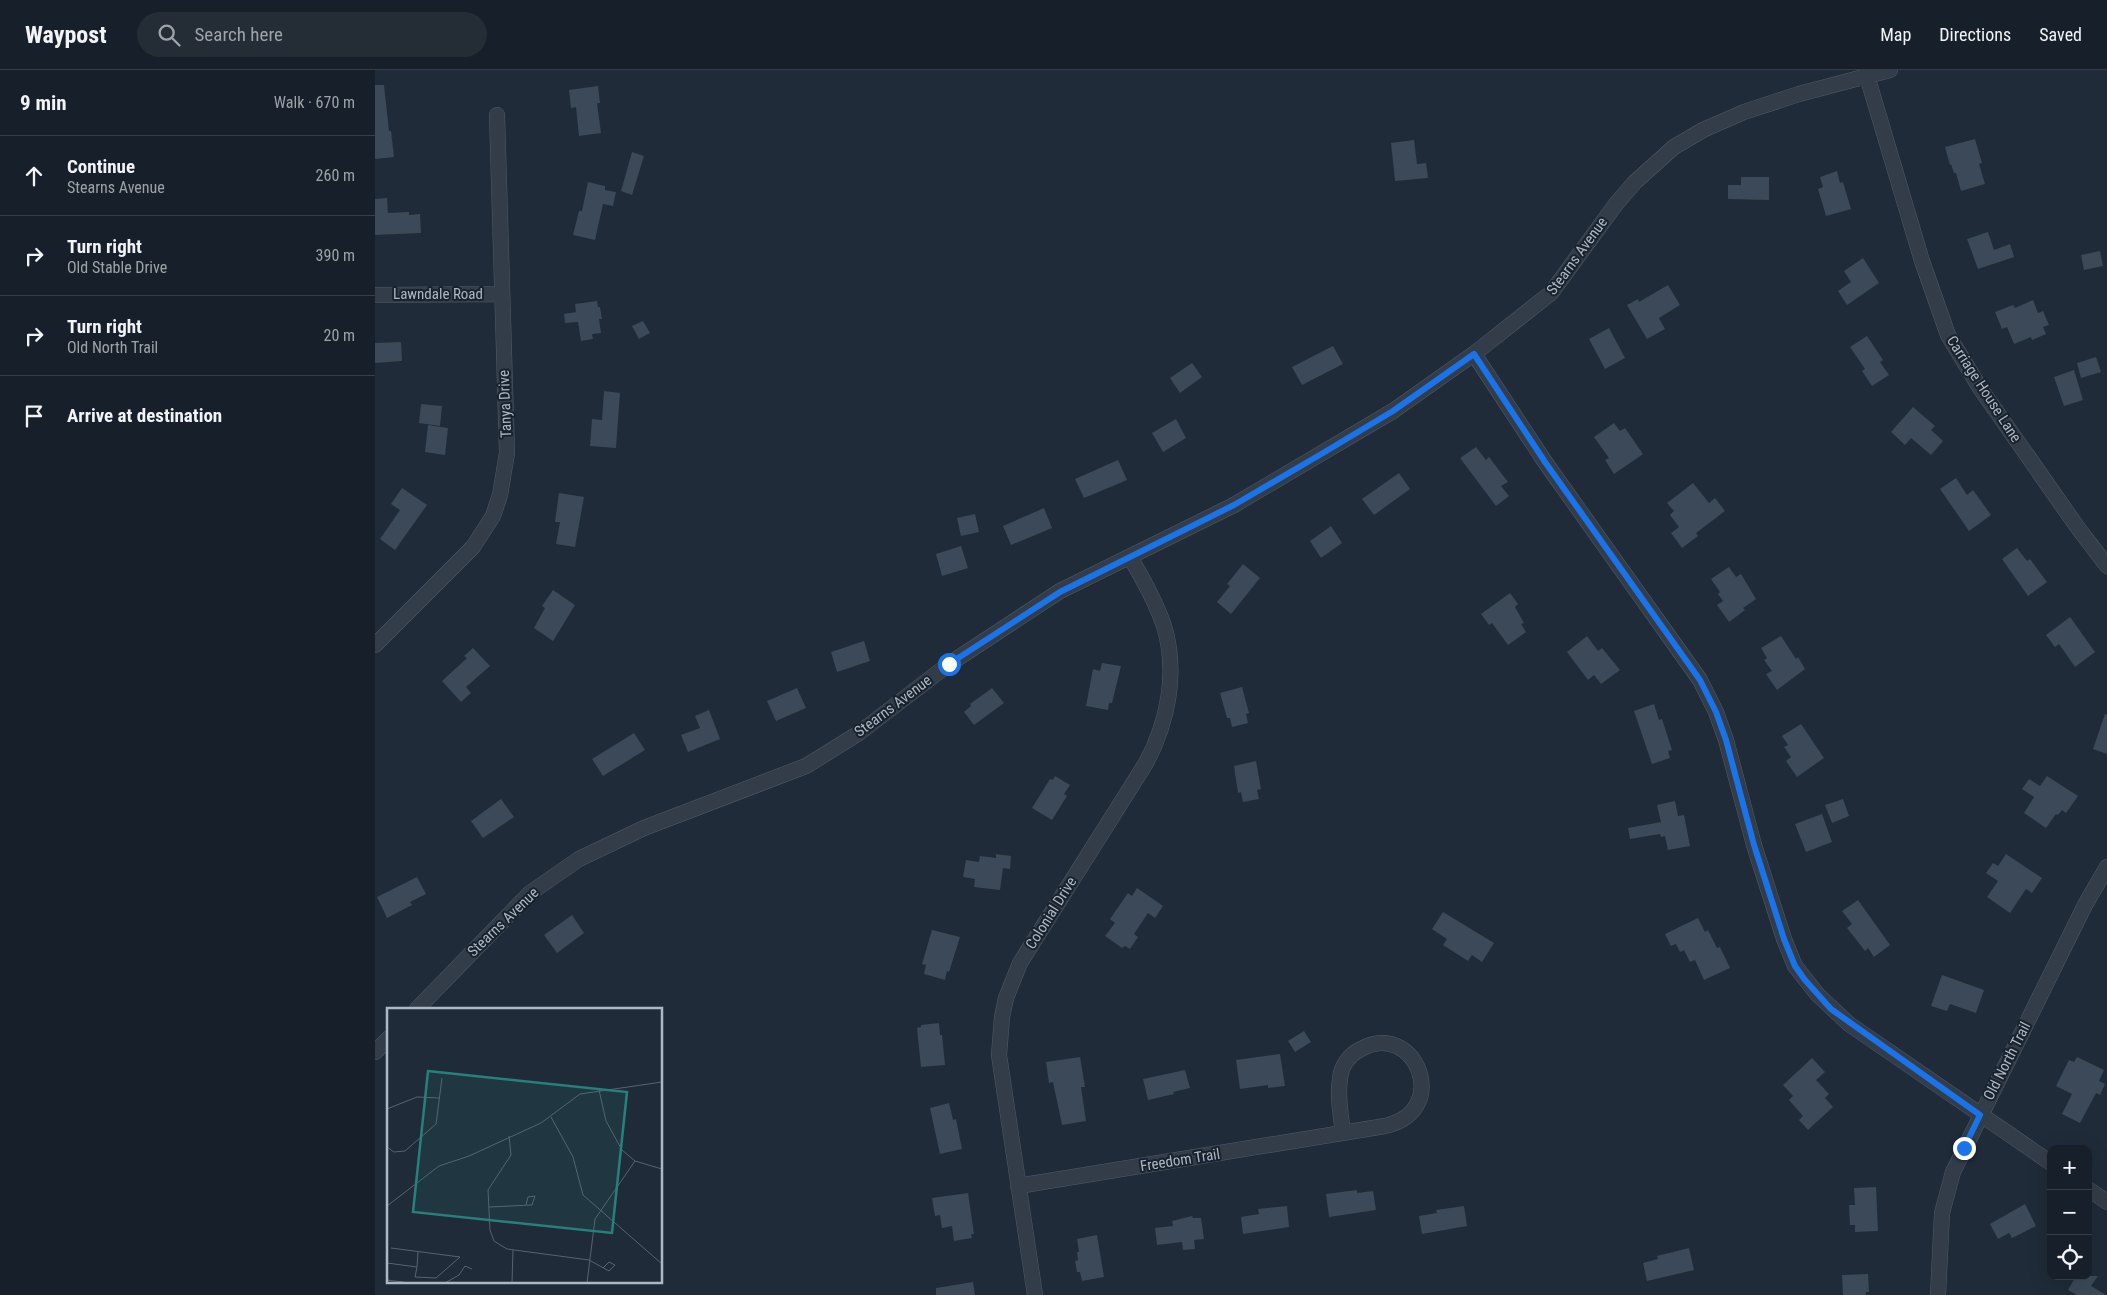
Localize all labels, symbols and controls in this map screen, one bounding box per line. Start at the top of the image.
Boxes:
search box [137,12,487,57]
text: Waypost [25,21,107,49]
icon: search [155,21,183,49]
text: Search here [195,23,283,46]
text: Map [1880,24,1911,45]
text: Directions [1939,24,2011,45]
text: Saved [2039,24,2082,45]
text: 9 min [20,91,67,115]
text: Walk · 670 m [274,93,355,112]
text: Continue [67,155,135,178]
icon: ahead [20,162,48,190]
text: 260 m [316,166,355,185]
text: Stearns Avenue [67,178,165,197]
street label: Stearns Avenue [1543,214,1611,298]
text: Turn right [67,235,142,258]
icon: right [20,242,48,270]
text: 390 m [316,246,355,265]
text: Old Stable Drive [67,258,167,277]
street label: Lawndale Road [393,285,483,303]
text: Turn right [67,315,142,338]
icon: right [20,322,48,350]
text: 20 m [323,326,355,345]
street label: Carriage House Lane [1943,332,2025,446]
text: Old North Trail [67,338,158,357]
street label: Tanya Drive [495,370,515,438]
icon: arrive [20,402,48,430]
text: Arrive at destination [67,404,222,427]
route start [938,653,961,676]
street label: Stearns Avenue [851,671,935,741]
street label: Colonial Drive [1022,874,1080,952]
street label: Stearns Avenue [464,884,542,960]
inset map [387,1008,663,1282]
street label: Old North Trail [1980,1019,2034,1103]
route end [1953,1137,1976,1160]
street label: Freedom Trail [1139,1145,1221,1175]
map controls [2047,1145,2092,1280]
button: + [2047,1145,2092,1190]
button: − [2047,1190,2092,1235]
button: locate [2047,1235,2092,1280]

